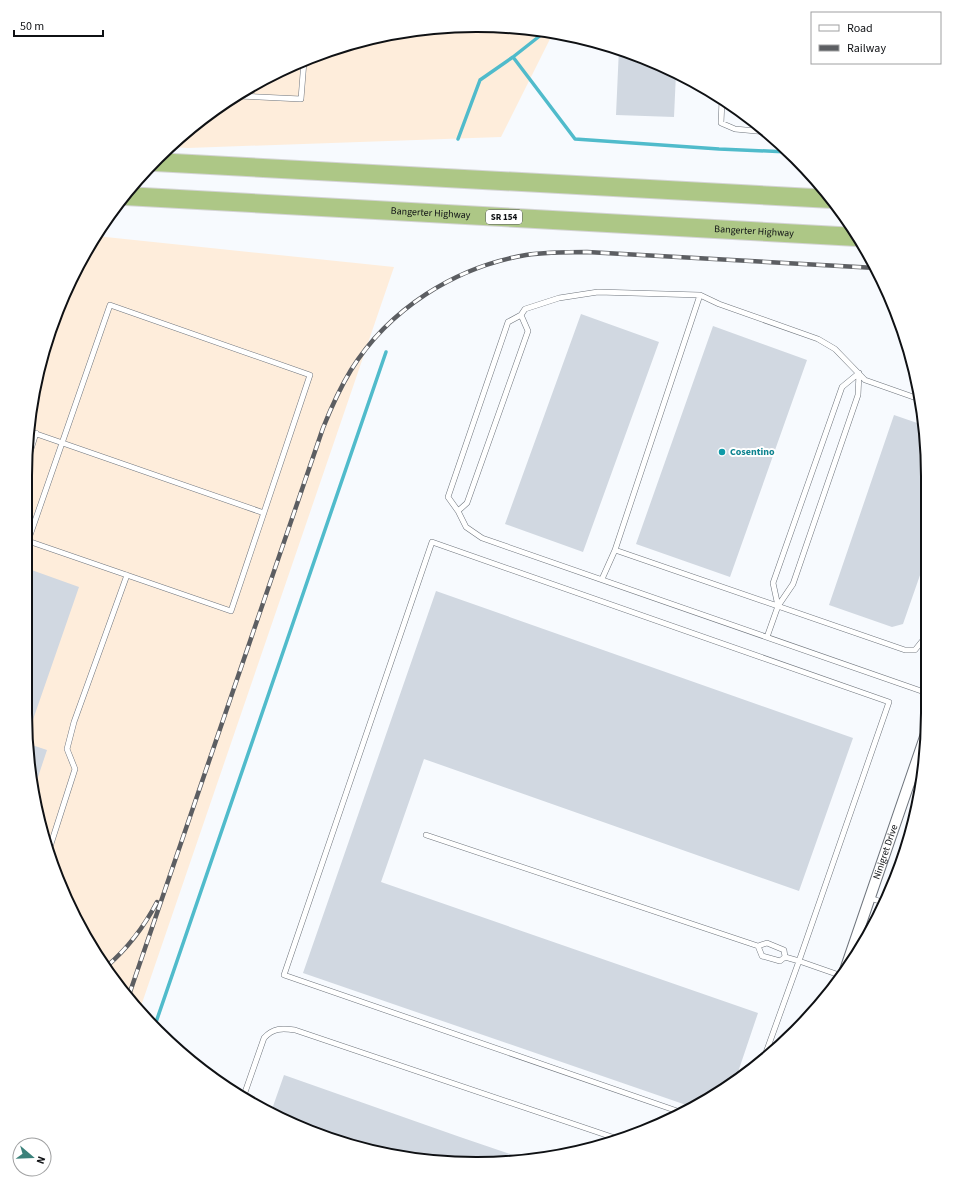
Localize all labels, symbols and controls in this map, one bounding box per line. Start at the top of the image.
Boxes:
scale bar [14,12,103,38]
legend [811,12,941,64]
text: 50 m [20,18,44,35]
text: Road [847,20,873,37]
text: Railway [847,40,886,57]
street label: Bangerter Highway [390,204,471,222]
road number: SR 154 [486,210,522,224]
street label: Bangerter Highway [714,222,795,240]
place label: Cosentino [730,445,775,459]
marker: Cosentino [717,447,727,457]
street label: Ninigret Drive [870,823,901,881]
north arrow [12,1137,52,1177]
text: N [33,1154,49,1166]

